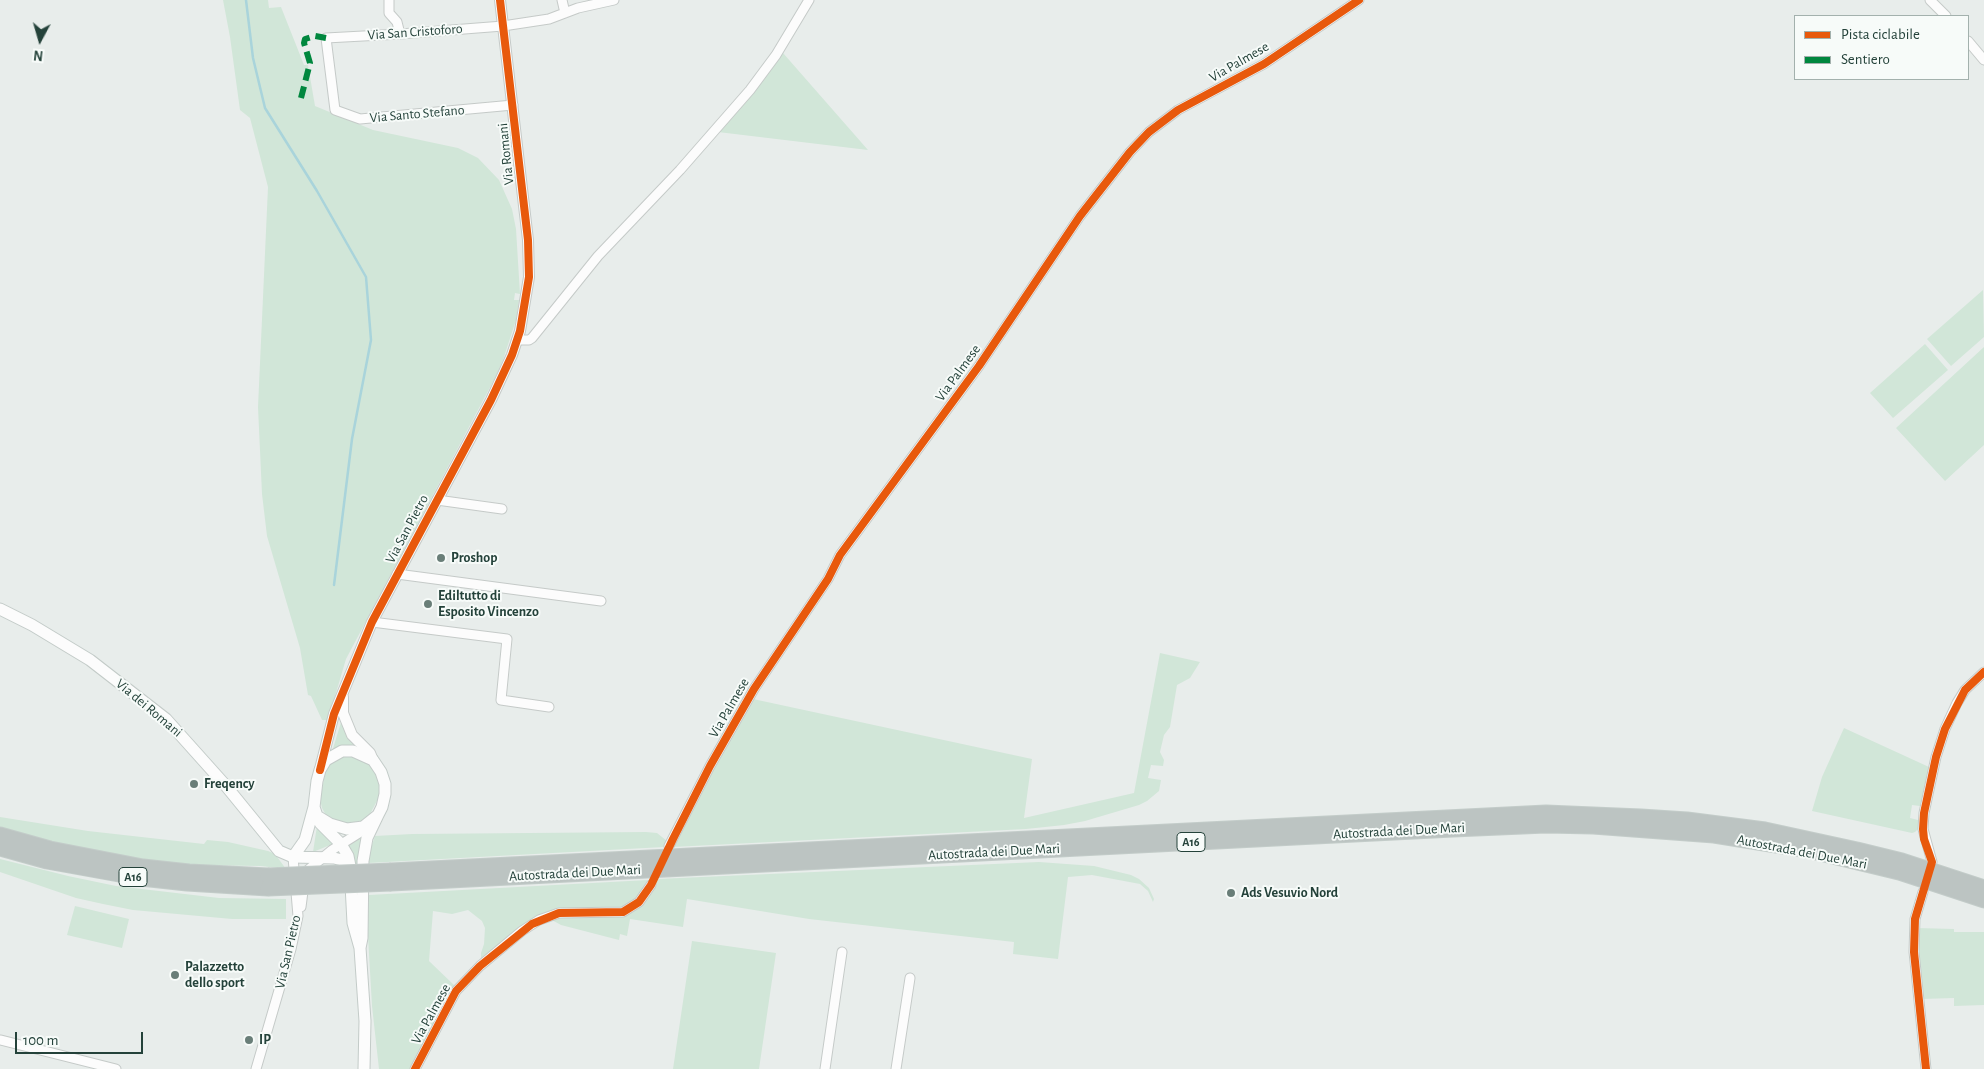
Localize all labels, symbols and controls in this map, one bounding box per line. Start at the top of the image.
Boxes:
north arrow [15,15,65,65]
legend [1794,15,1969,80]
street label: Via San Cristoforo [367,20,463,44]
text: Pista ciclabile [1841,27,1920,42]
street label: Via Palmese [1206,38,1272,86]
text: N [33,47,44,62]
text: Sentiero [1841,52,1890,67]
street label: Via Santo Stefano [369,101,465,127]
street label: Via Romani [494,122,518,186]
street label: Via Palmese [932,341,984,405]
street label: Via San Pietro [382,492,432,566]
place label: Proshop [451,550,497,566]
marker: Proshop [435,552,447,564]
place label: Ediltutto di Esposito Vincenzo [438,588,539,620]
marker: Ediltutto di Esposito Vincenzo [422,598,434,610]
street label: Via dei Romani [112,675,186,741]
street label: Via Palmese [705,675,753,741]
place label: Freqency [204,776,254,792]
marker: Freqency [188,778,200,790]
street label: Autostrada dei Due Mari [1333,819,1465,843]
street label: Autostrada dei Due Mari [1736,831,1868,873]
road number: A16 [1177,832,1205,852]
street label: Autostrada dei Due Mari [928,840,1060,864]
street label: Autostrada dei Due Mari [509,861,641,885]
road number: A16 [119,868,147,886]
place label: Ads Vesuvio Nord [1241,885,1338,901]
marker: Ads Vesuvio Nord [1225,887,1237,899]
street label: Via San Pietro [271,913,305,991]
place label: Palazzetto dello sport [185,959,244,992]
marker: Palazzetto dello sport [169,969,181,981]
street label: Via Palmese [408,981,454,1047]
scale bar [18,1022,145,1054]
place label: IP [259,1032,271,1048]
text: 100 m [23,1033,58,1048]
marker: IP [243,1034,255,1046]

